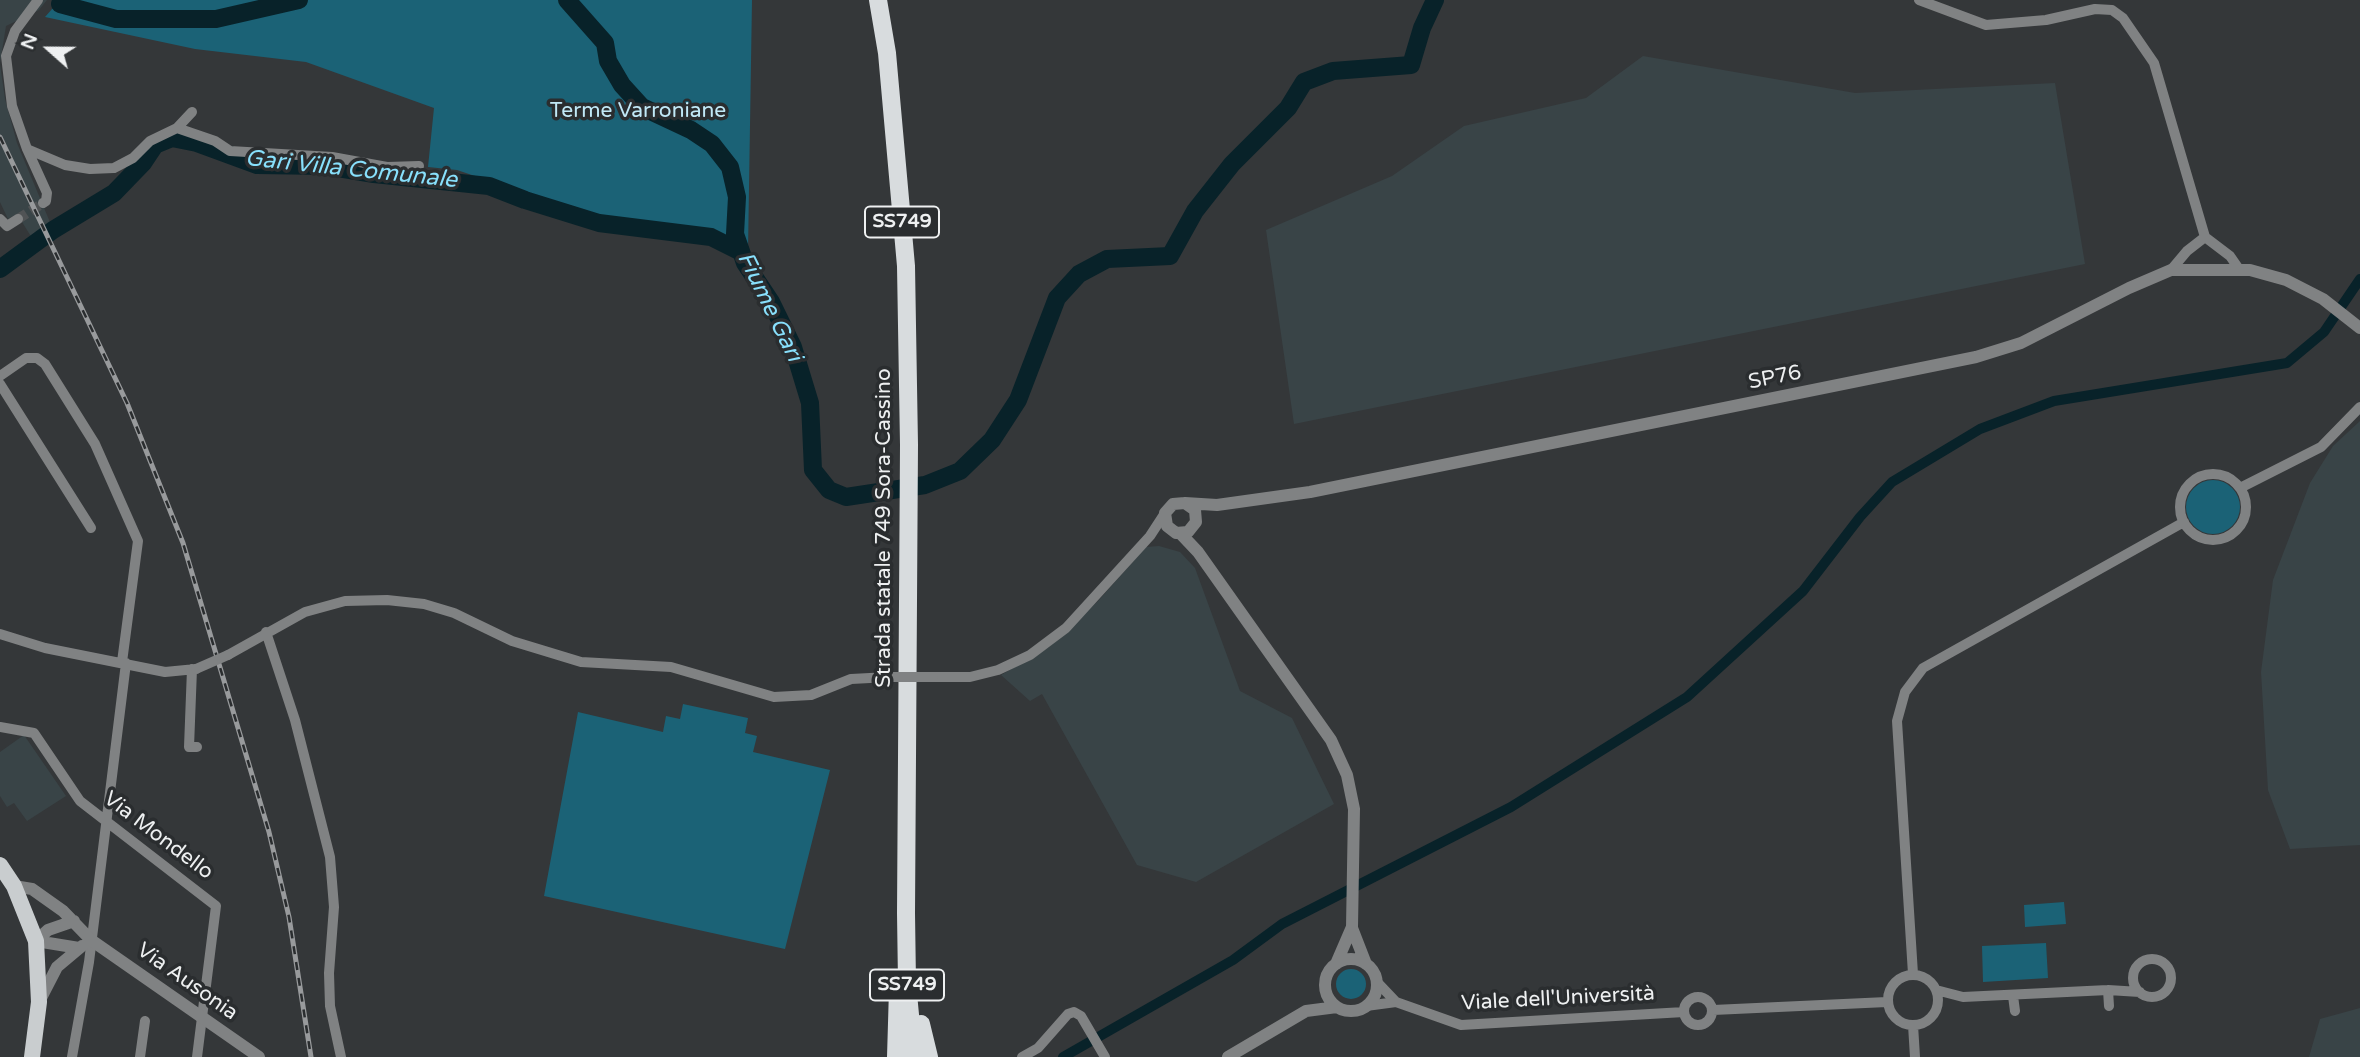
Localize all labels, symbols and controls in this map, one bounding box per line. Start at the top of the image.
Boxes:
north arrow [14,14,84,84]
text: N [16,30,42,53]
park label: Terme Varroniane [550,98,726,124]
water label: Gari Villa Comunale [244,145,458,195]
road number: SS749 [865,206,939,238]
water label: Fiume Gari [731,248,807,366]
street label: SP76 [1746,361,1804,395]
street label: Strada statale 749 Sora-Cassino [871,368,897,688]
street label: Via Mondello [98,787,218,885]
street label: Via Ausonia [132,938,242,1026]
road number: SS749 [870,970,944,1001]
street label: Viale dell'Università [1461,981,1655,1017]

